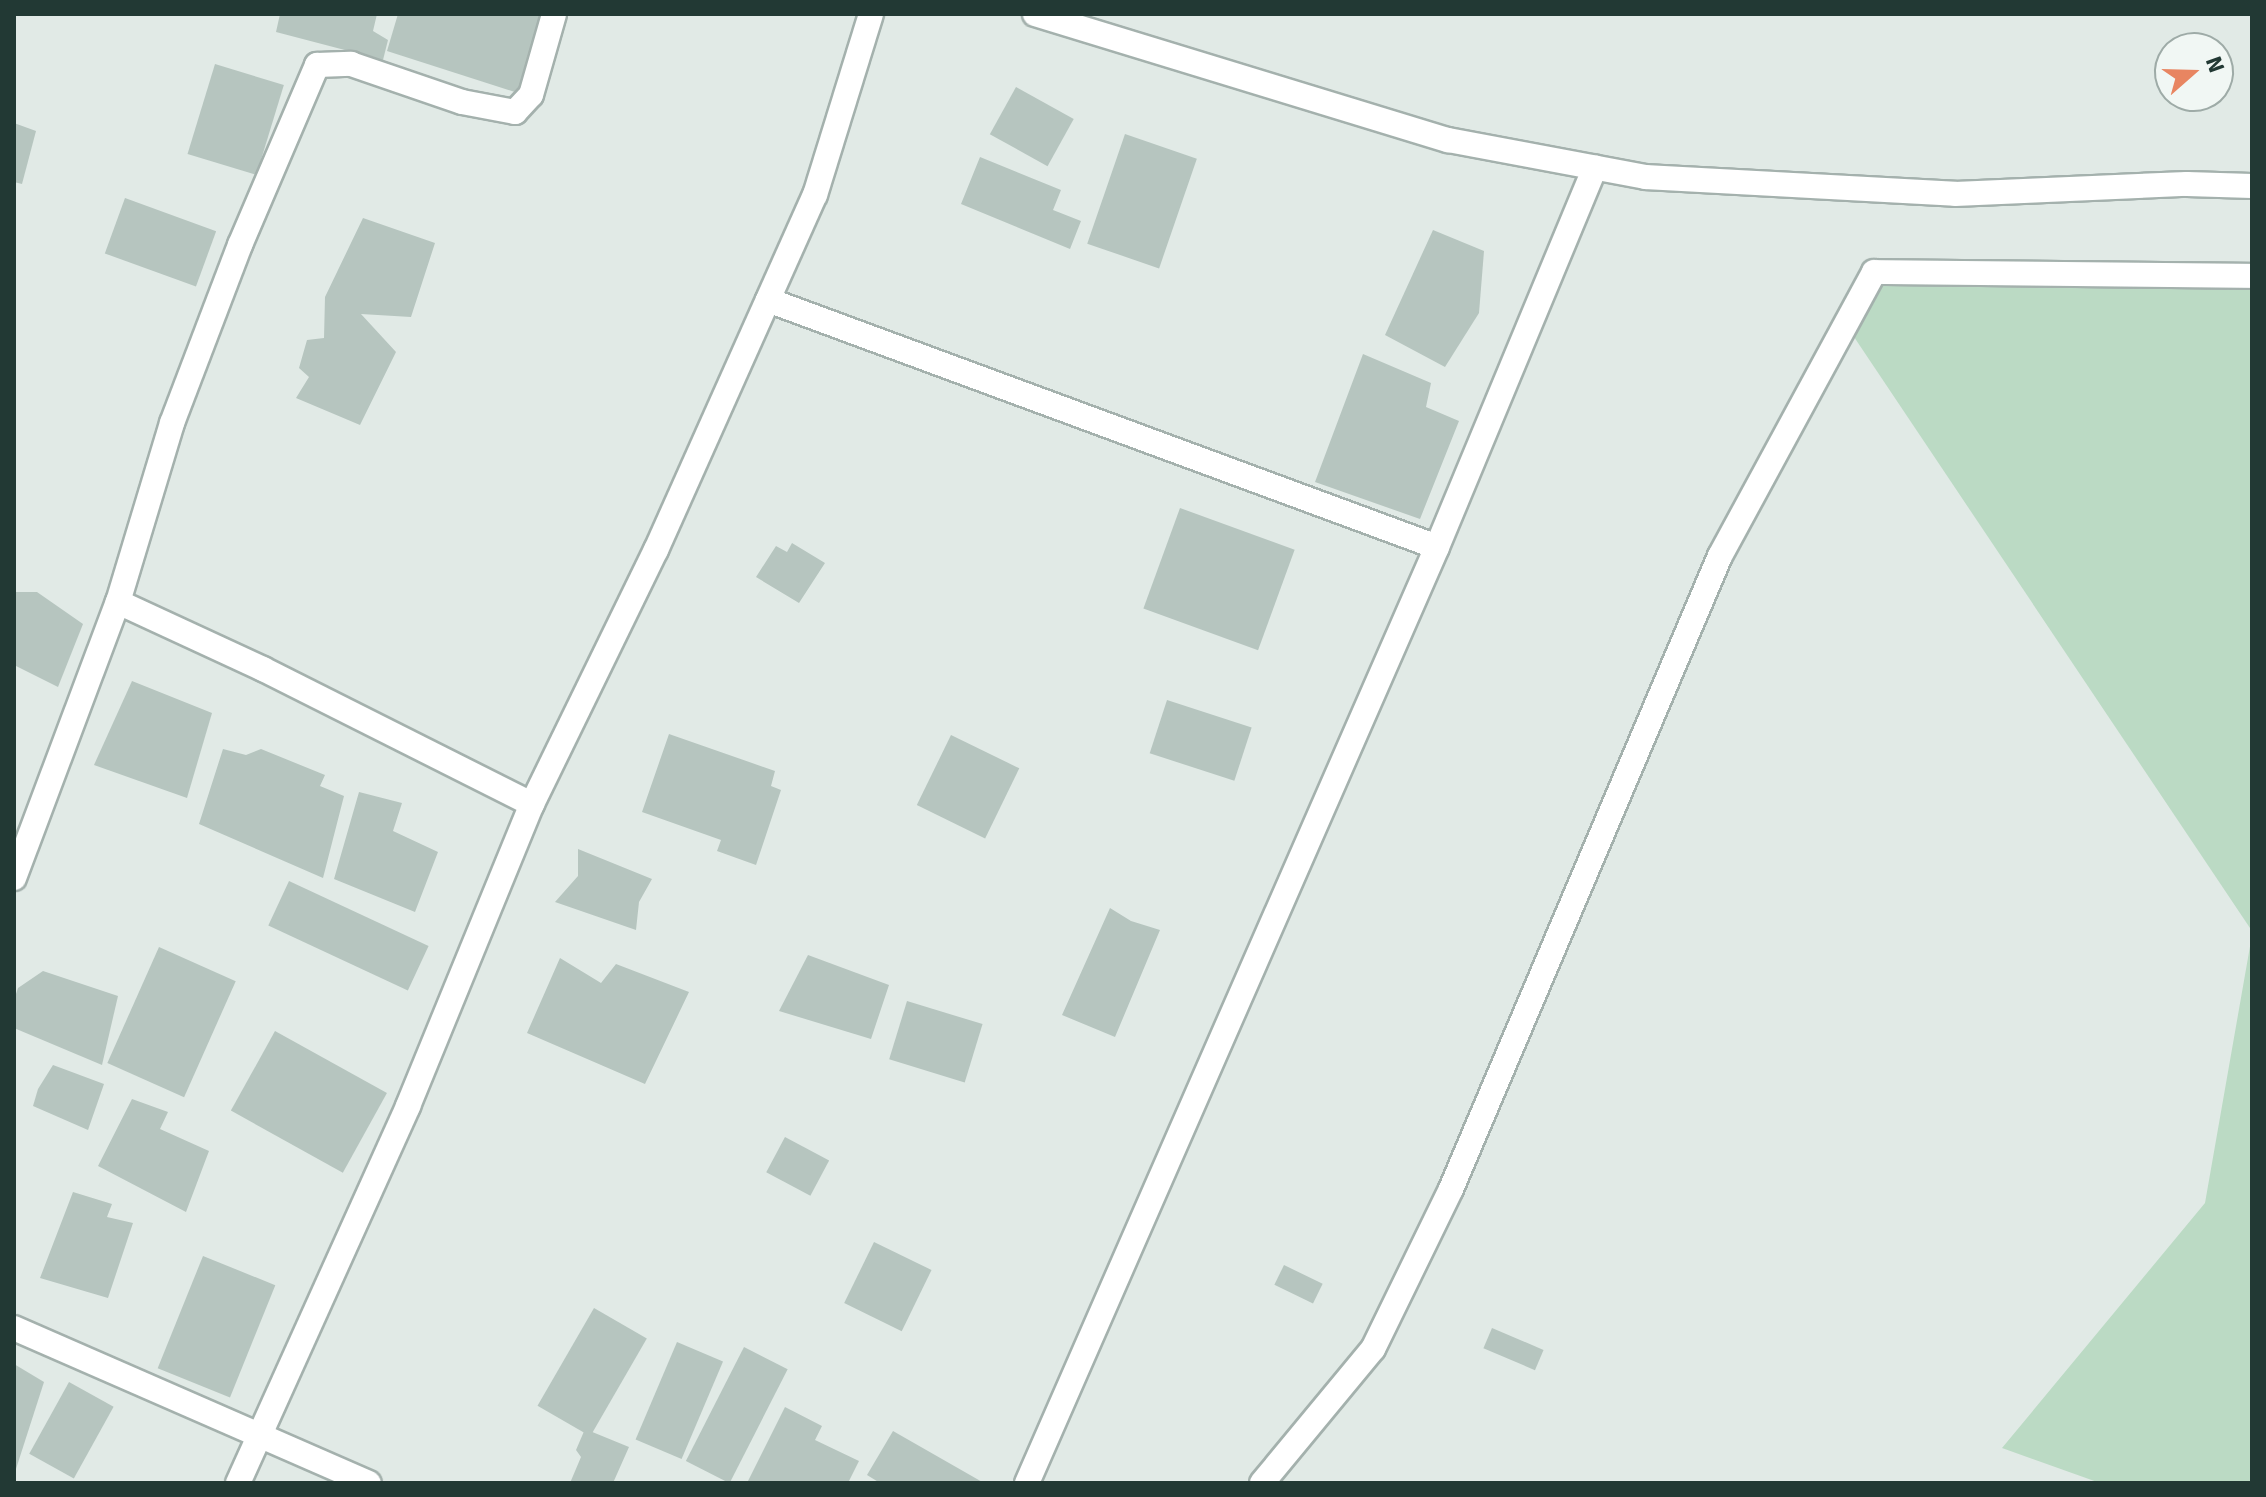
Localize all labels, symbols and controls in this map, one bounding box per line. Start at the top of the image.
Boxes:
north arrow [2154,32,2234,112]
text: N [2200,52,2230,76]

